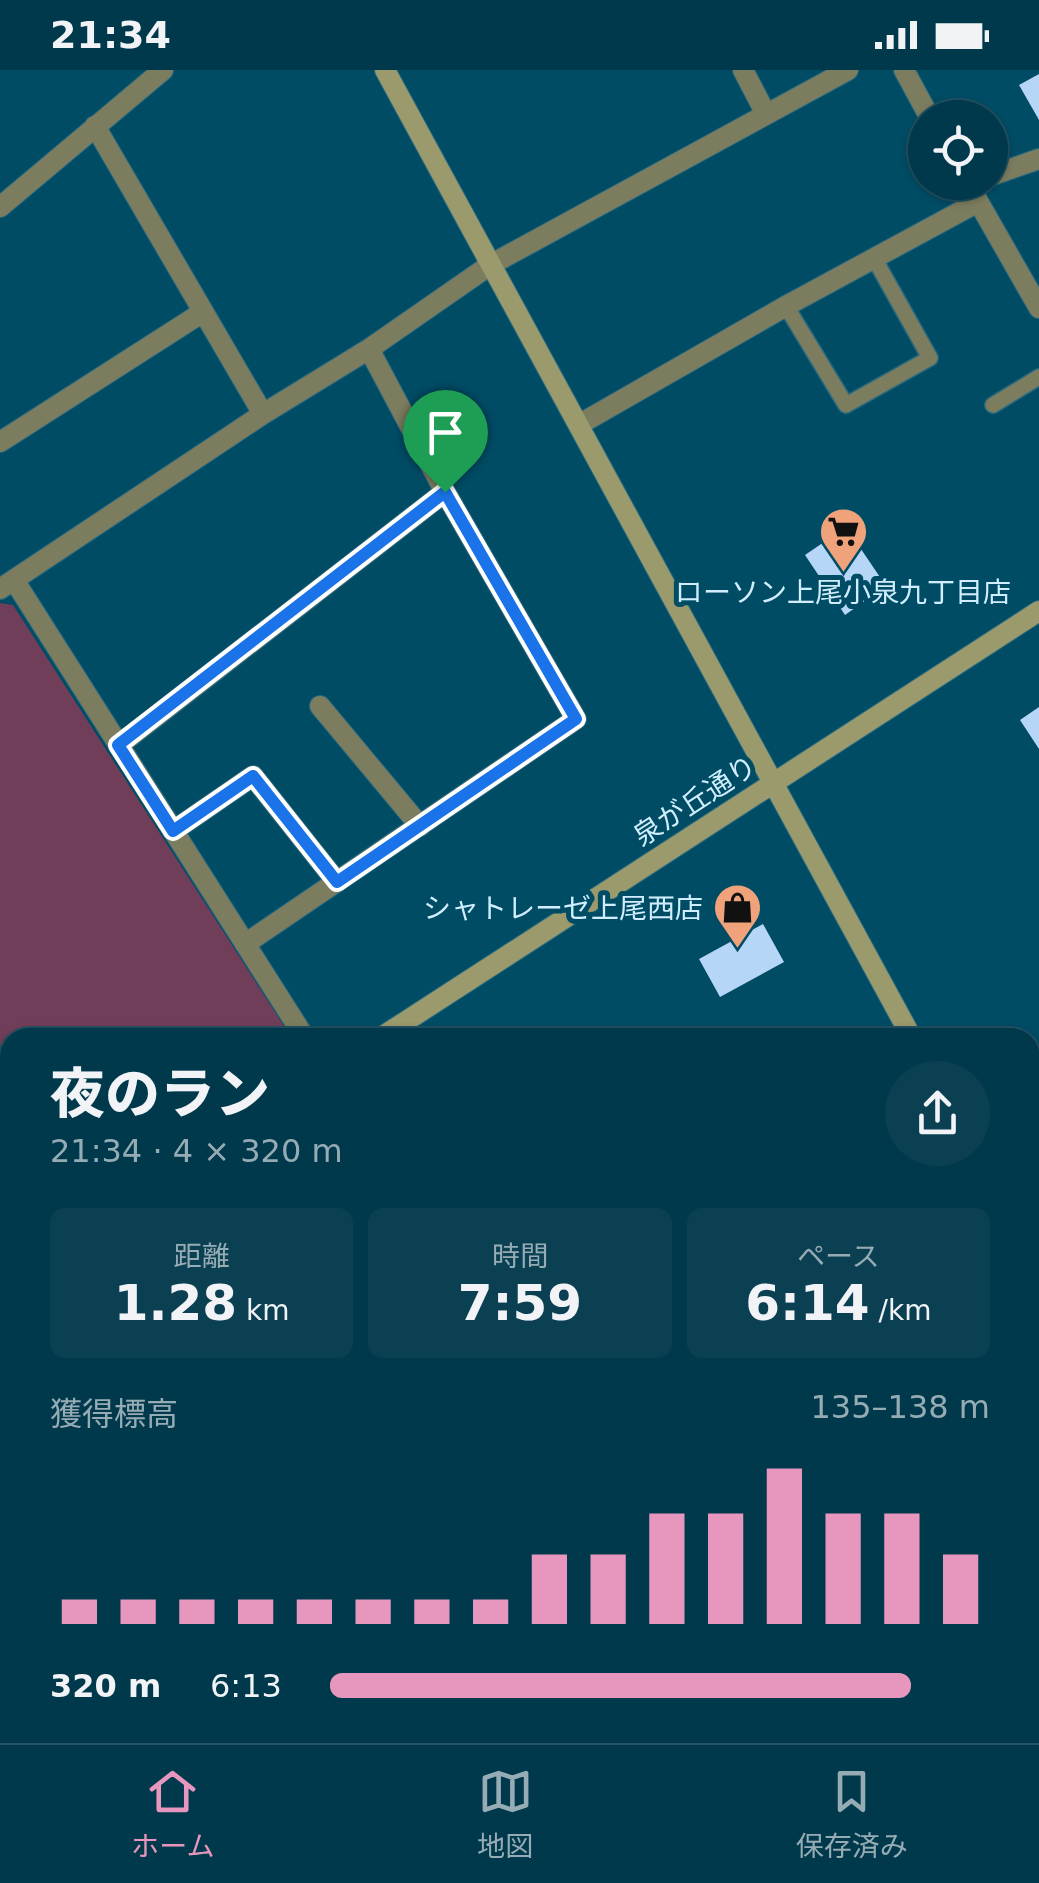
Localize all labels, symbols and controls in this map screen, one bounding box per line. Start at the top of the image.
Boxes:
text: 21:34 [50,13,171,57]
map controls [908,100,1008,200]
button: locate [908,100,1008,200]
pin [403,390,488,493]
icon: arrive [418,405,473,460]
supermarket icon: ローソン上尾小泉九丁目店 [817,506,869,574]
place label: ローソン上尾小泉九丁目店 [675,576,1011,609]
street label: 泉が丘通り [627,749,763,853]
shop icon: シャトレーゼ上尾西店 [712,882,764,950]
place label: シャトレーゼ上尾西店 [423,892,703,925]
button: share [885,1061,990,1166]
text: 夜のラン [50,1062,270,1126]
text: 21:34 · 4 × 320 m [50,1132,343,1170]
text: 距離 [174,1240,230,1273]
text: 時間 [492,1240,548,1273]
text: ペース [797,1240,880,1273]
text: 1.28 [114,1274,237,1332]
text: 7:59 [458,1274,582,1332]
text: 6:14 [745,1274,870,1332]
text: km [237,1294,290,1327]
text: /km [870,1294,931,1327]
text: 135–138 m [811,1388,990,1426]
text: 獲得標高 [50,1395,178,1433]
text: 320 m [50,1667,161,1705]
text: 6:13 [210,1667,282,1705]
tab: ホーム [131,1764,214,1864]
tab: 地図 [477,1764,533,1864]
tab: 保存済み [796,1764,908,1864]

